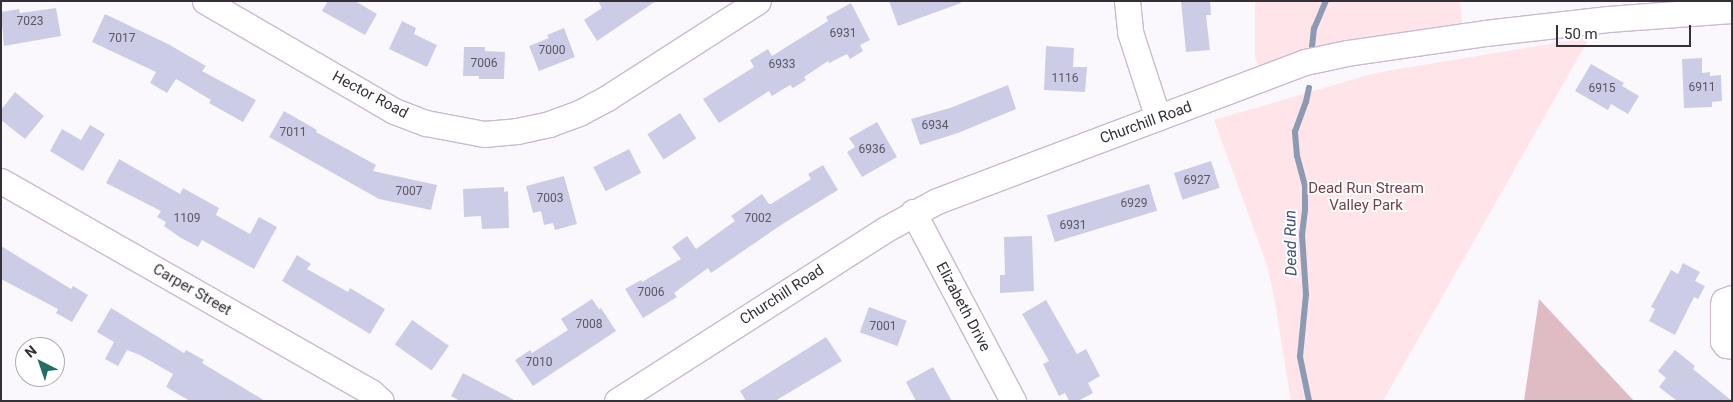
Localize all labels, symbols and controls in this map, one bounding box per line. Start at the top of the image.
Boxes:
house number: 7023 [17,15,43,29]
scale bar [1558,15,1693,47]
text: 50 m [1564,25,1598,43]
house number: 6931 [830,27,856,41]
house number: 7017 [109,32,135,46]
house number: 7000 [539,44,565,58]
house number: 7006 [471,57,497,71]
house number: 6933 [769,58,795,72]
street label: Hector Road [329,68,411,122]
house number: 1116 [1052,72,1078,86]
house number: 6911 [1689,81,1715,95]
house number: 6915 [1589,82,1615,96]
street label: Churchill Road [1098,98,1194,148]
house number: 6934 [922,119,948,133]
house number: 7011 [280,126,306,140]
house number: 6936 [859,143,885,157]
house number: 6927 [1184,174,1210,188]
park label: Dead Run Stream Valley Park [1308,179,1424,214]
house number: 7007 [396,185,422,199]
house number: 7003 [537,192,563,206]
house number: 6929 [1121,197,1147,211]
water label: Dead Run [1281,210,1301,276]
house number: 1109 [174,212,200,226]
house number: 7002 [745,212,771,226]
house number: 6931 [1060,219,1086,233]
street label: Elizabeth Drive [932,259,994,355]
street label: Carper Street [149,260,235,320]
street label: Churchill Road [737,261,827,329]
house number: 7006 [638,286,664,300]
house number: 7008 [576,318,602,332]
house number: 7001 [870,320,896,334]
north arrow [15,337,65,387]
text: N [22,342,40,361]
house number: 7010 [526,356,552,370]

